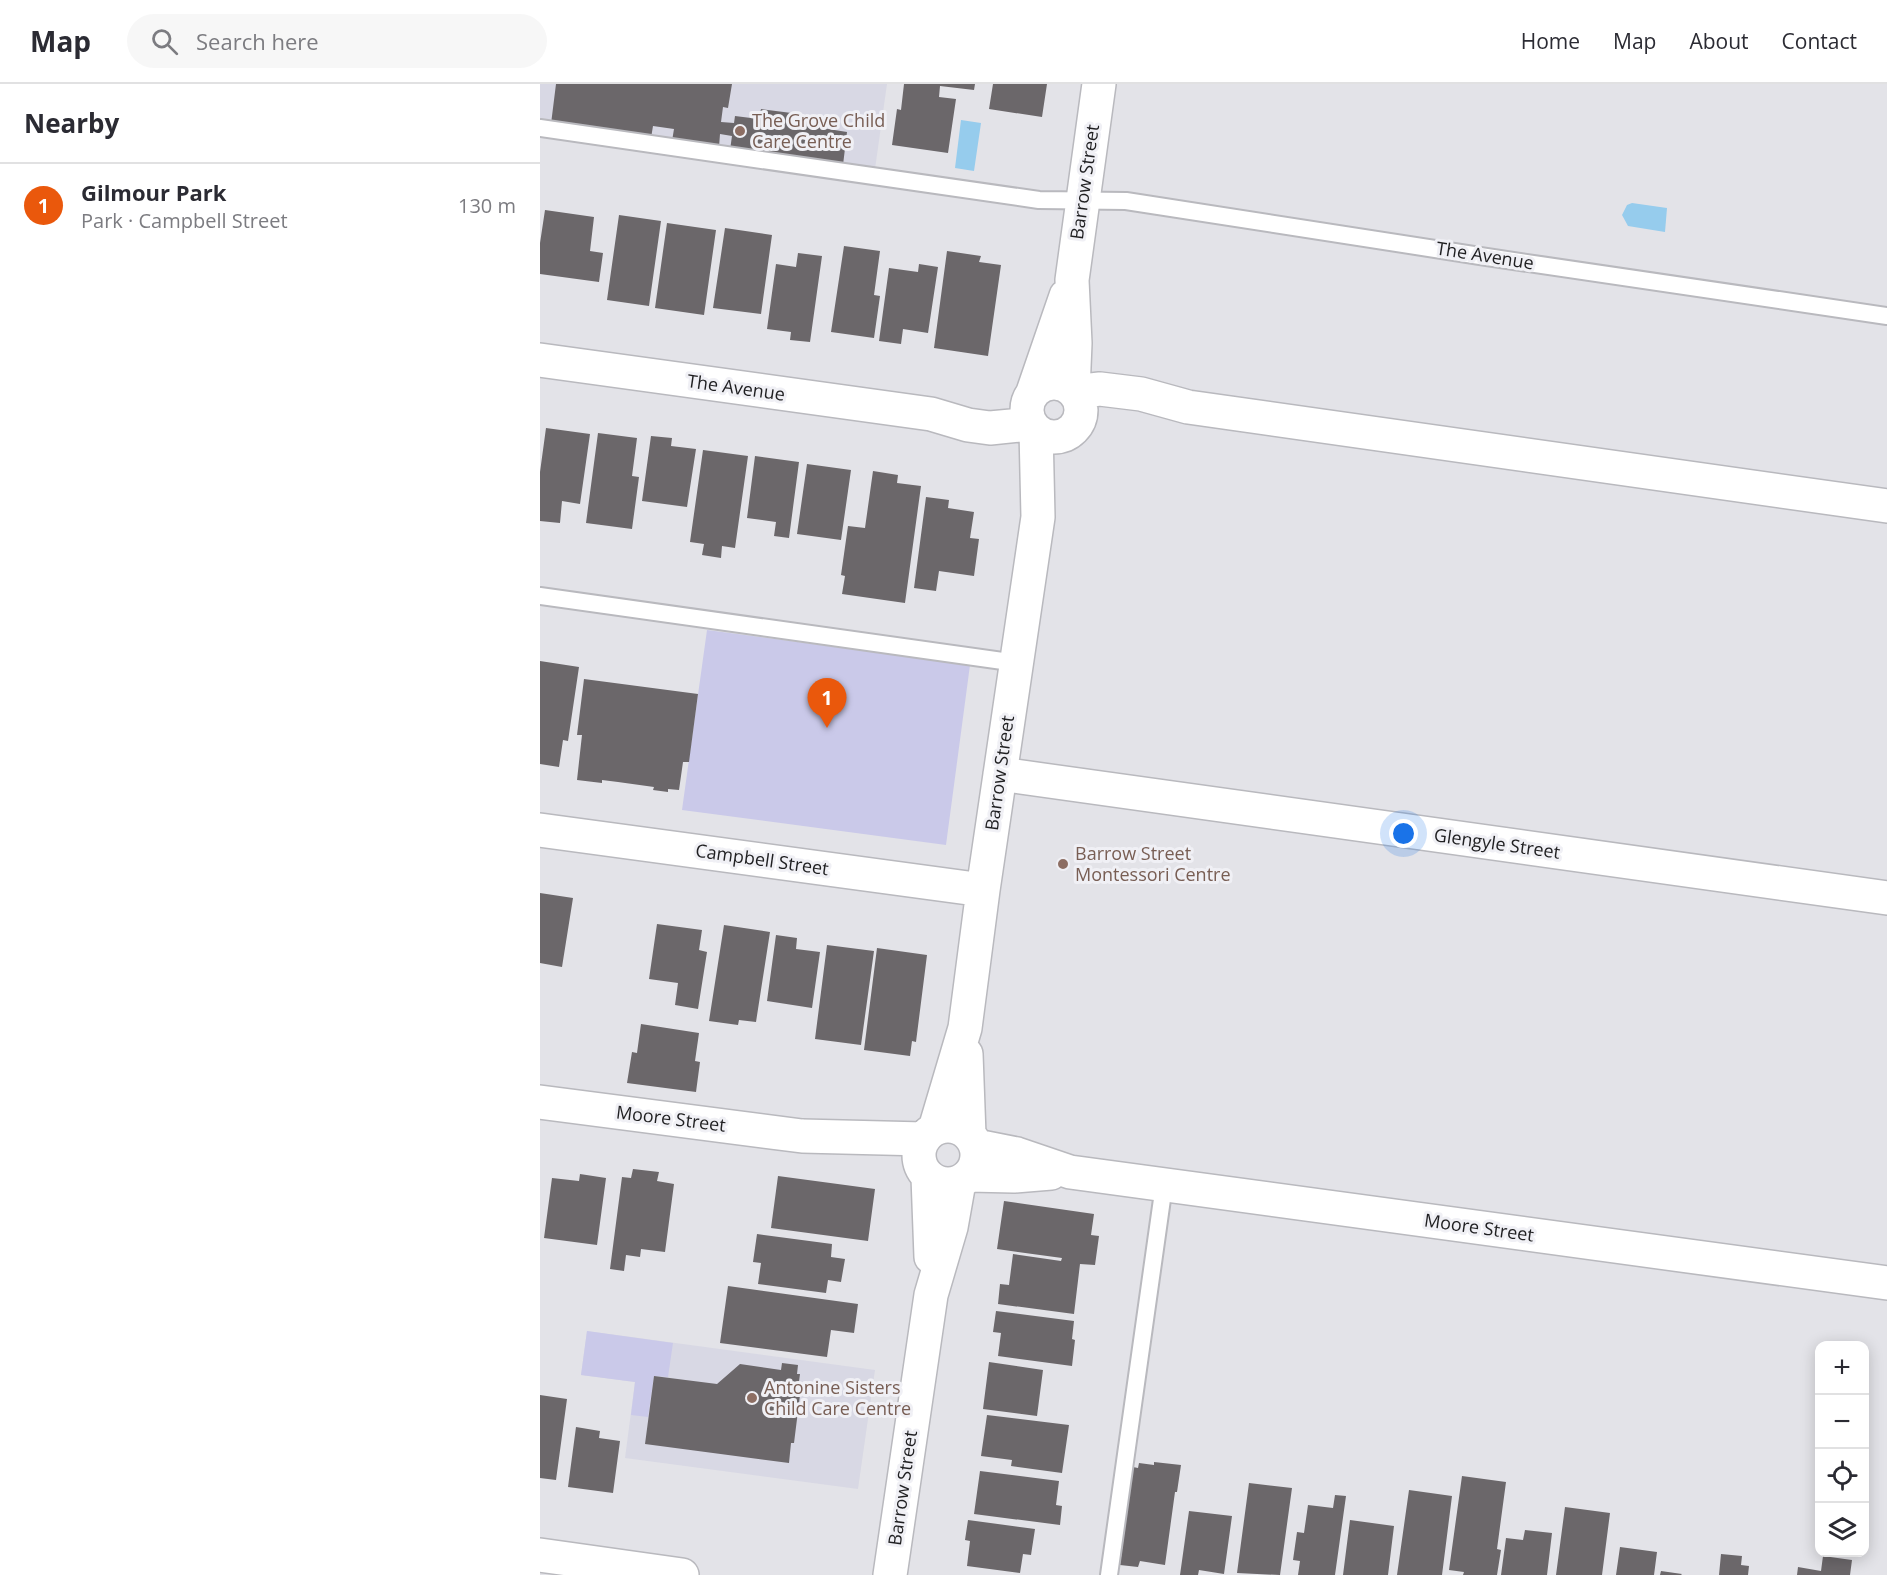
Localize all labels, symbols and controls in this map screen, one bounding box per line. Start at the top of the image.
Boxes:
search box [127,14,547,68]
text: Map [30,22,91,60]
icon: search [148,25,181,58]
text: Search here [196,26,319,56]
text: Home [1521,27,1580,55]
text: Map [1613,27,1656,55]
text: About [1689,27,1749,55]
text: Contact [1782,27,1857,55]
text: Nearby [24,105,119,141]
place label: The Grove Child Care Centre [752,108,885,153]
street label: Barrow Street [1064,123,1104,241]
marker: The Grove Child Care Centre [733,124,747,138]
text: Gilmour Park [81,177,226,207]
text: 1 [38,192,49,219]
text: 130 m [458,192,516,219]
text: Park · Campbell Street [81,207,288,234]
street label: The Avenue [1435,235,1536,275]
street label: The Avenue [686,368,787,406]
pin: 1 [808,678,846,728]
street label: Barrow Street [979,714,1019,832]
your location [1389,819,1418,848]
street label: Glengyle Street [1433,822,1562,864]
street label: Campbell Street [694,838,830,880]
place label: Barrow Street Montessori Centre [1075,841,1231,886]
marker: Barrow Street Montessori Centre [1056,857,1070,871]
street label: Moore Street [615,1099,727,1137]
street label: Moore Street [1423,1207,1535,1247]
map controls [1815,1341,1869,1557]
button: + [1815,1341,1869,1395]
place label: Antonine Sisters Child Care Centre [764,1375,911,1420]
marker: Antonine Sisters Child Care Centre [745,1391,759,1405]
button: − [1815,1395,1869,1449]
street label: Barrow Street [882,1429,922,1547]
button: locate [1815,1449,1869,1503]
button: layers [1815,1503,1869,1557]

